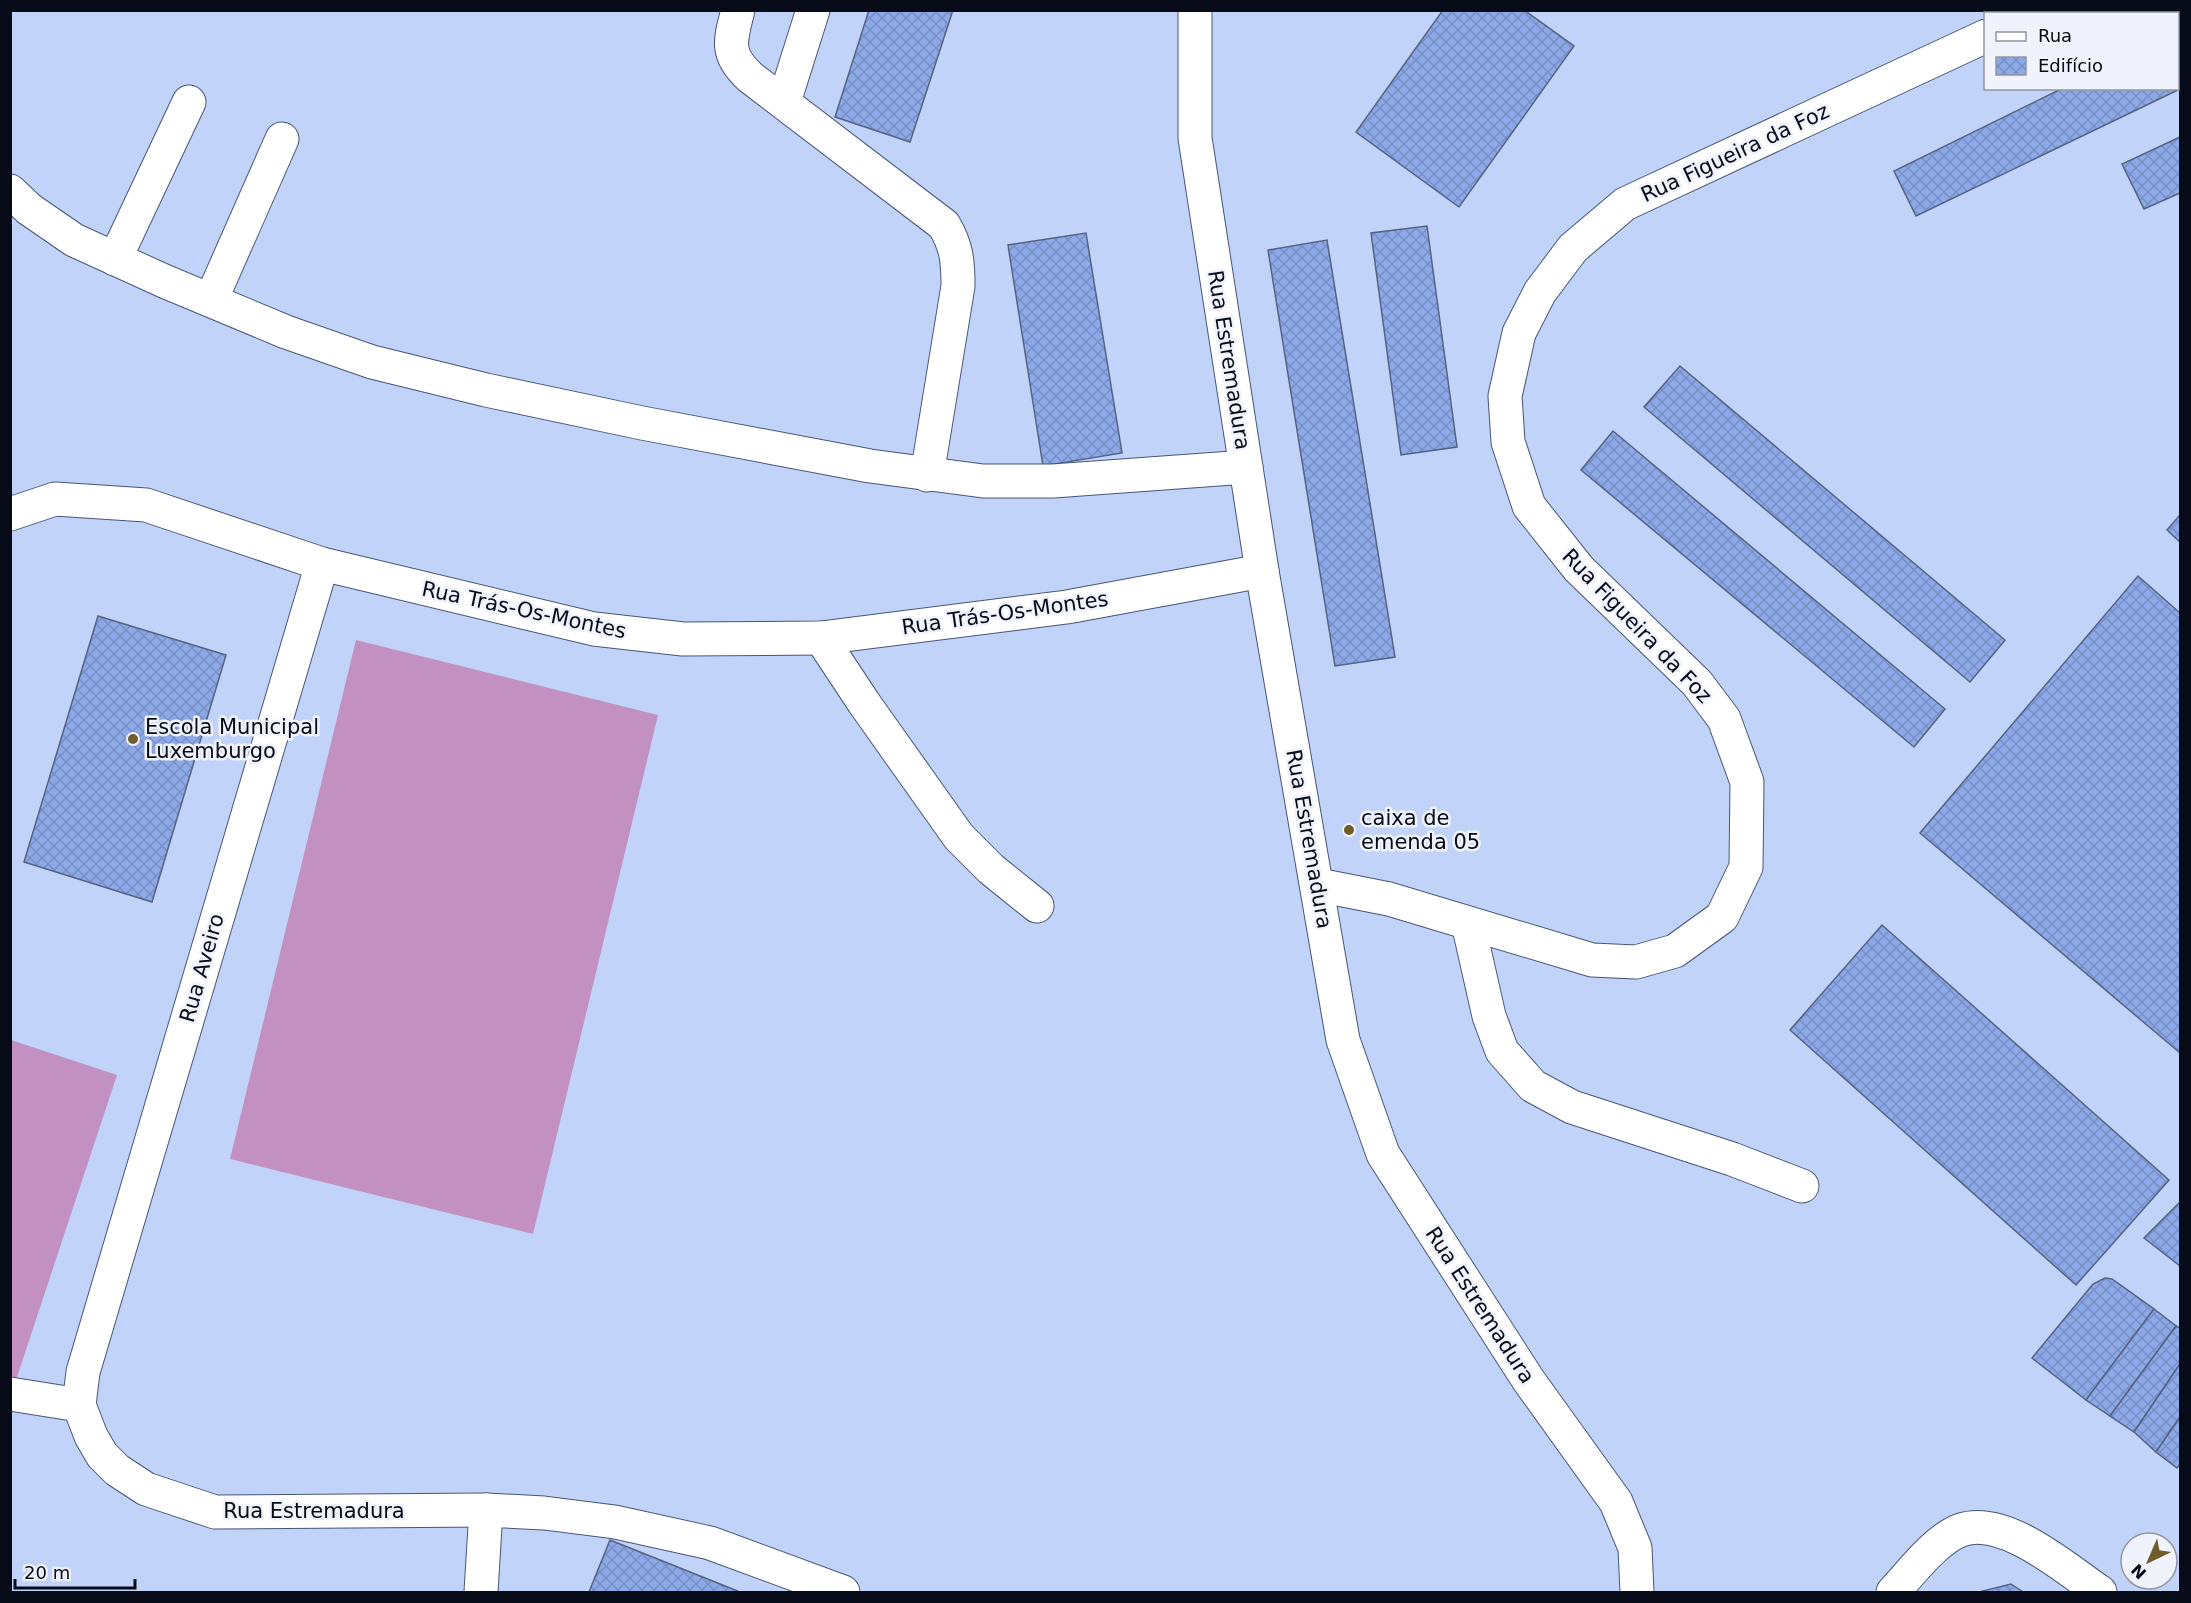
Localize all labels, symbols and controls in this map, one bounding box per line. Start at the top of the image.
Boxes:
legend [1984,12,2179,90]
text: Rua [2038,25,2072,46]
text: Edifício [2038,55,2103,76]
street label: Rua Figueira da Foz [1637,99,1833,207]
street label: Rua Estremadura [1203,268,1255,452]
street label: Rua Figueira da Foz [1557,544,1717,708]
street label: Rua Trás-Os-Montes [420,577,628,643]
street label: Rua Trás-Os-Montes [900,587,1110,639]
place label: Escola Municipal Luxemburgo [145,715,319,763]
marker: Escola Municipal Luxemburgo [126,732,140,746]
street label: Rua Estremadura [1281,748,1337,930]
place label: caixa de emenda 05 [1361,806,1480,854]
marker: caixa de emenda 05 [1342,823,1356,837]
street label: Rua Aveiro [175,911,229,1025]
street label: Rua Estremadura [1421,1222,1539,1388]
street label: Rua Estremadura [223,1499,405,1523]
north arrow [2119,1531,2179,1591]
scale bar [15,1552,135,1590]
text: N [2128,1560,2150,1583]
text: 20 m [24,1562,70,1583]

